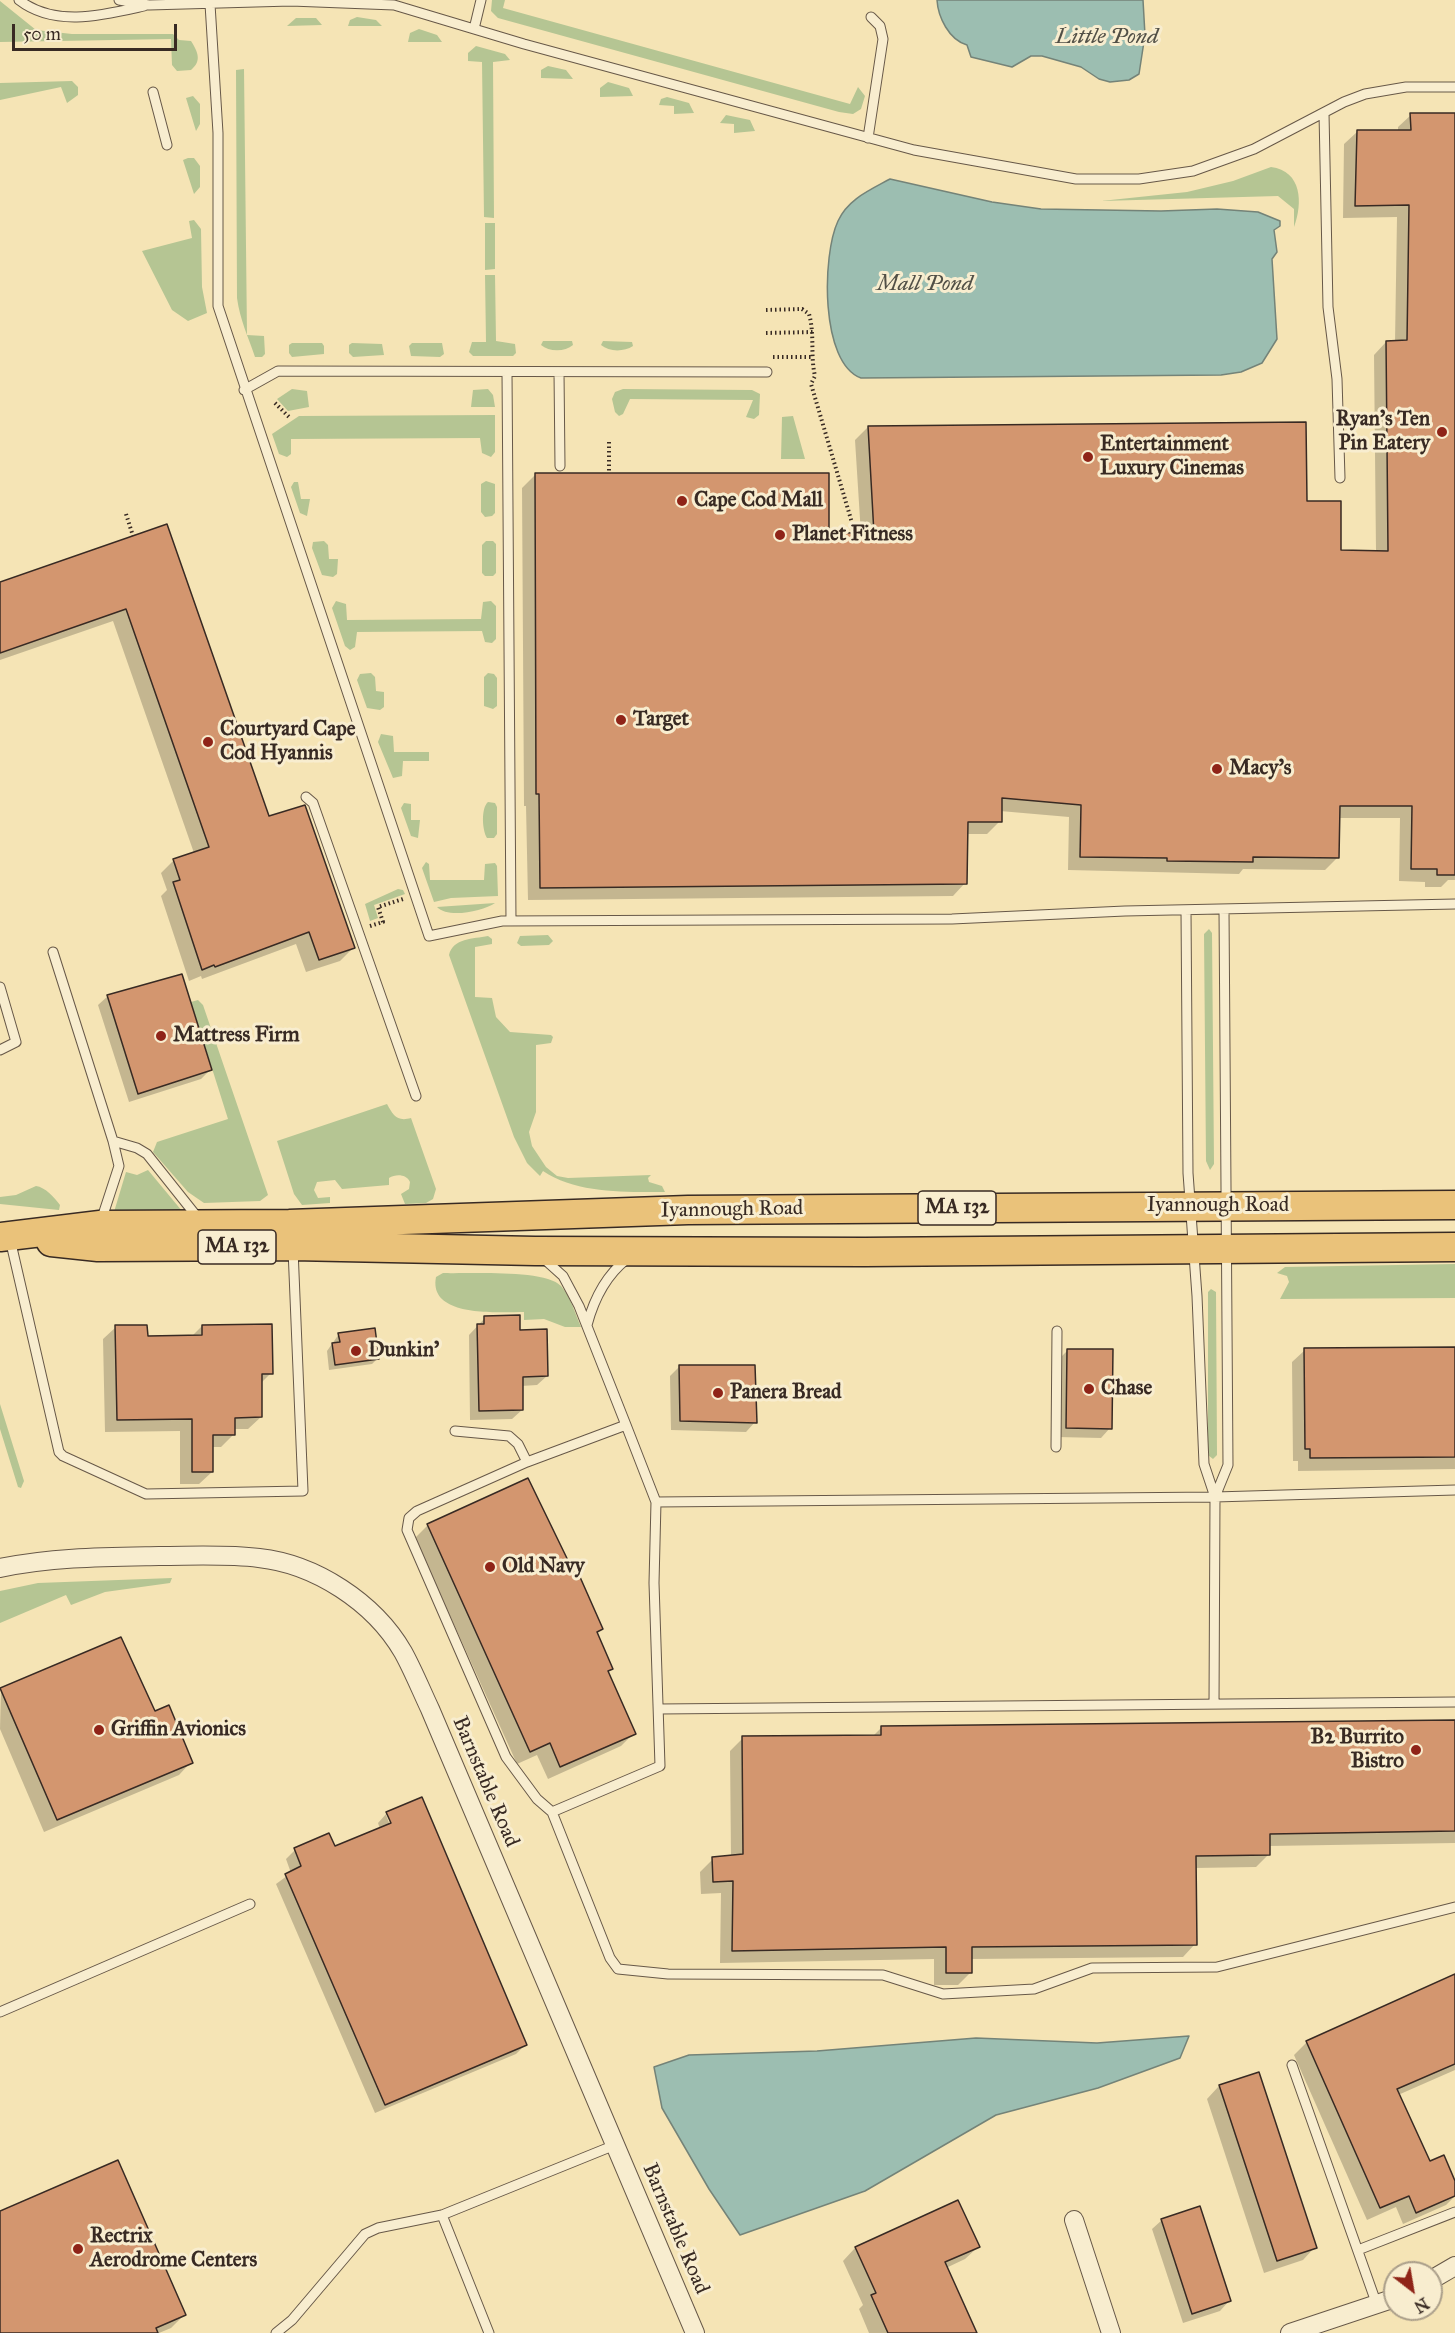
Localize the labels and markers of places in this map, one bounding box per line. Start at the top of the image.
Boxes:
place label: Ryan's Ten Pin Eatery [1336,407,1430,457]
marker: Ryan's Ten Pin Eatery [1435,425,1449,439]
place label: Entertainment Luxury Cinemas [1100,432,1244,482]
marker: Entertainment Luxury Cinemas [1081,450,1095,464]
place label: Cape Cod Mall [694,488,823,514]
marker: Cape Cod Mall [675,494,689,508]
place label: Planet Fitness [792,522,913,548]
marker: Planet Fitness [773,528,787,542]
place label: Target [633,707,689,733]
marker: Target [614,713,628,727]
place label: Courtyard Cape Cod Hyannis [220,717,355,767]
marker: Courtyard Cape Cod Hyannis [201,735,215,749]
place label: Macy's [1229,756,1291,782]
marker: Macy's [1210,762,1224,776]
place label: Mattress Firm [173,1023,300,1049]
marker: Mattress Firm [154,1029,168,1043]
place label: Dunkin' [368,1338,439,1364]
marker: Dunkin' [349,1344,363,1358]
place label: Chase [1101,1376,1152,1402]
place label: Panera Bread [730,1380,842,1406]
marker: Chase [1082,1382,1096,1396]
marker: Panera Bread [711,1386,725,1400]
place label: Old Navy [502,1554,585,1580]
marker: Old Navy [483,1560,497,1574]
place label: Griffin Avionics [111,1717,246,1743]
marker: Griffin Avionics [92,1723,106,1737]
place label: B2 Burrito Bistro [1311,1725,1404,1775]
marker: B2 Burrito Bistro [1409,1743,1423,1757]
place label: Rectrix Aerodrome Centers [90,2224,257,2274]
marker: Rectrix Aerodrome Centers [71,2242,85,2256]

